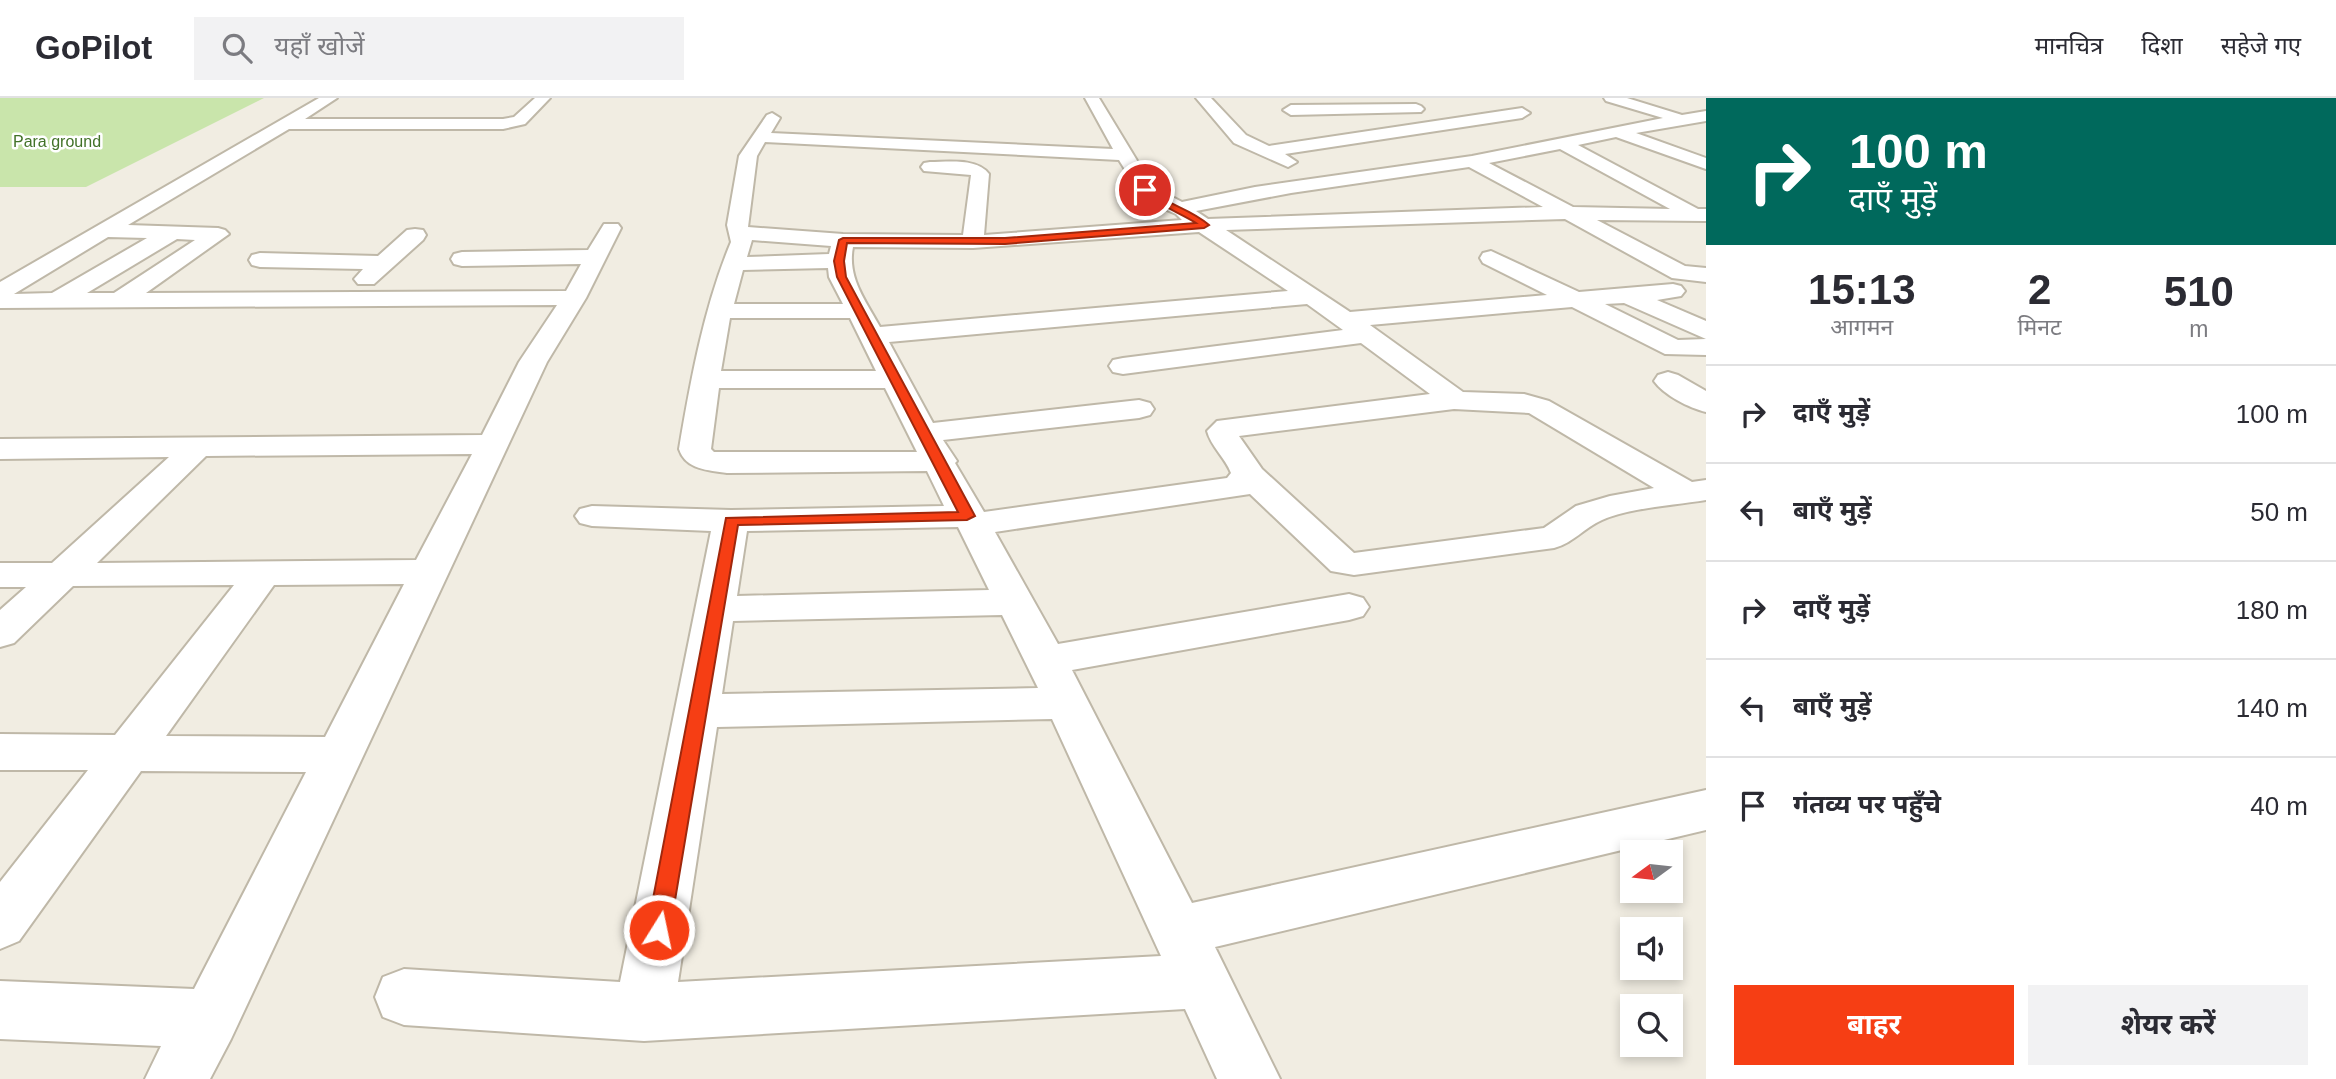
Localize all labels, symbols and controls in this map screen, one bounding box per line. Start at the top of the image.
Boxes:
search box [194,17,684,80]
text: GoPilot [35,29,152,66]
icon: search [218,29,256,67]
text: यहाँ खोजें [274,31,364,61]
text: मानचित्र [2035,32,2103,59]
text: दिशा [2141,32,2183,59]
text: सहेजे गए [2221,32,2301,59]
text: 100 m [1849,124,1988,178]
icon: right [1734,126,1825,217]
park label: Para ground [13,133,101,150]
pin [1115,160,1175,220]
icon: arrive [1126,171,1164,209]
text: दाएँ मुड़ें [1849,181,1937,217]
text: 15:13 [1808,266,1916,313]
text: 2 [2028,266,2051,313]
text: 510 [2164,268,2234,315]
text: आगमन [1830,314,1893,340]
text: मिनट [2018,314,2062,340]
text: m [2189,316,2208,342]
icon: right [1734,395,1772,433]
text: दाएँ मुड़ें [1793,397,1870,427]
text: 100 m [2236,399,2308,429]
icon: left [1734,493,1772,531]
text: बाएँ मुड़ें [1793,495,1872,525]
text: 50 m [2250,497,2308,527]
icon: right [1734,591,1772,629]
text: दाएँ मुड़ें [1793,593,1870,623]
text: 180 m [2236,595,2308,625]
icon: left [1734,689,1772,727]
text: बाएँ मुड़ें [1793,691,1872,721]
text: 140 m [2236,693,2308,723]
icon: arrive [1734,787,1772,825]
text: गंतव्य पर पहुँचे [1793,789,1941,819]
text: 40 m [2250,791,2308,821]
north arrow [1620,840,1684,903]
map controls [1620,840,1683,1057]
position arrow [622,893,696,967]
button: sound [1620,917,1683,980]
button: बाहर [1734,985,2014,1065]
button: शेयर करें [2028,985,2308,1065]
button: search [1620,994,1683,1057]

